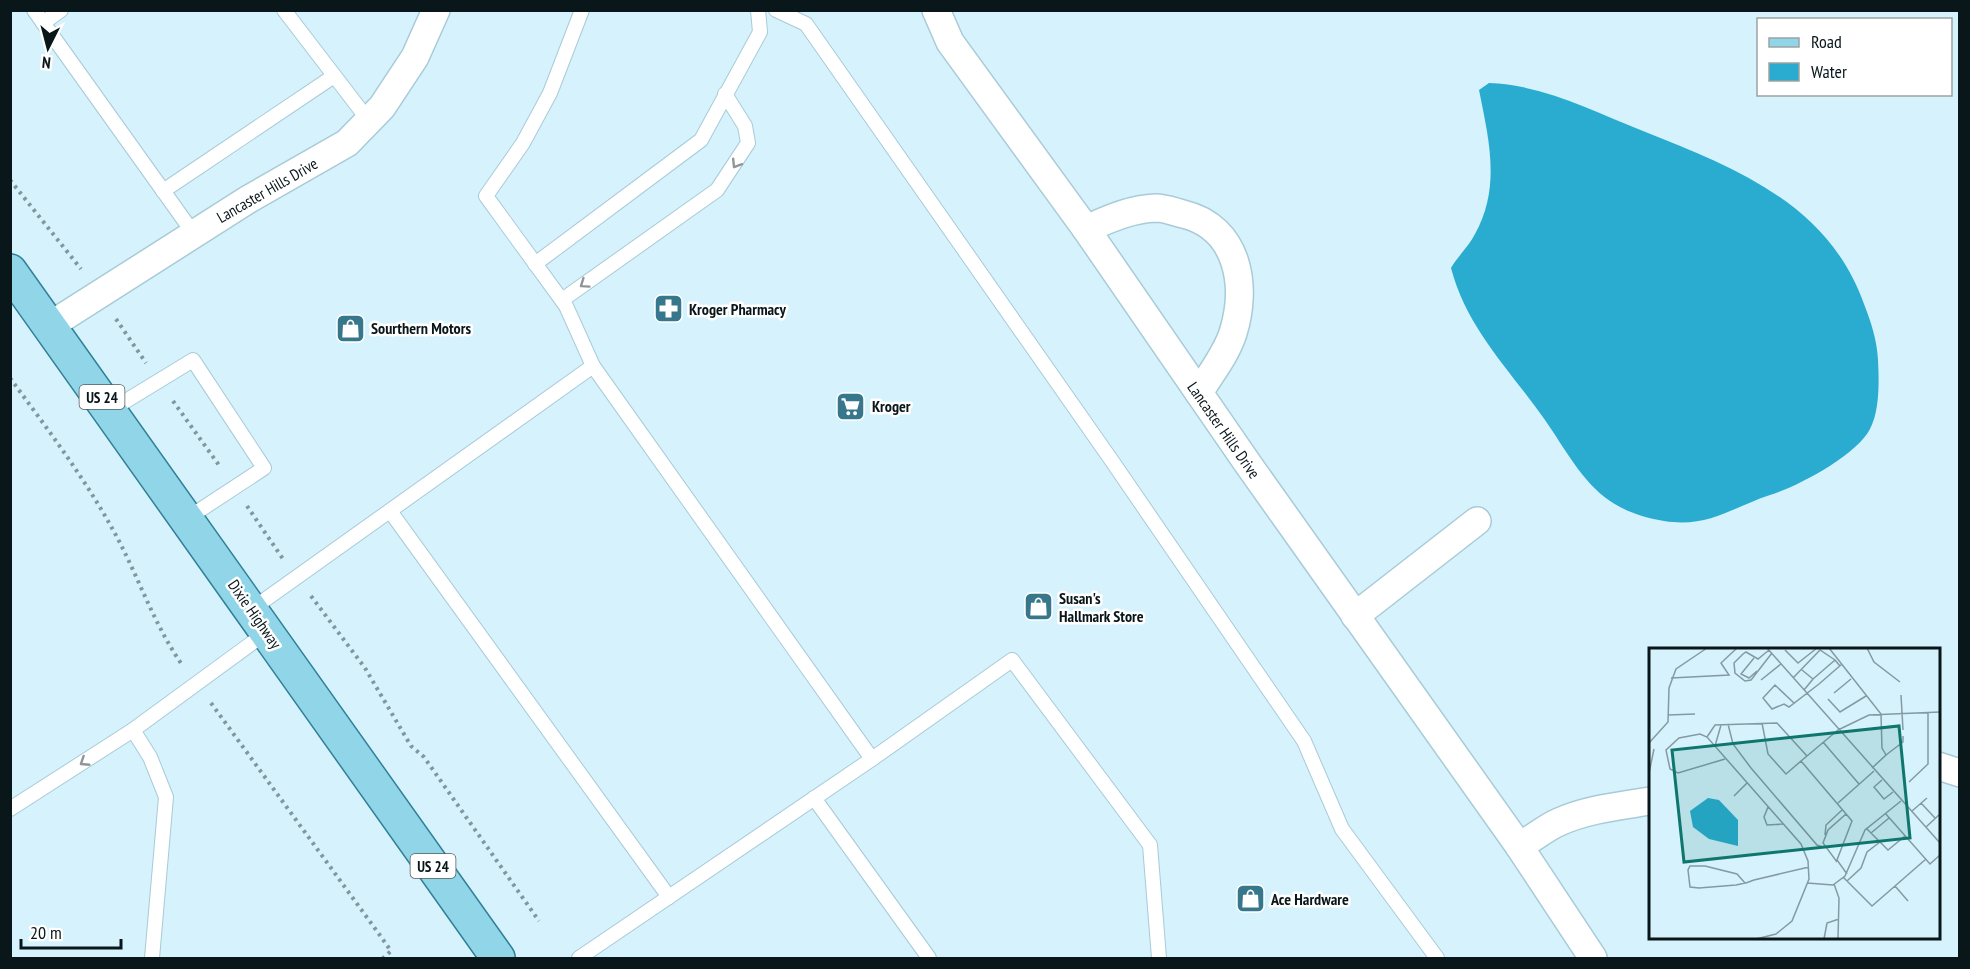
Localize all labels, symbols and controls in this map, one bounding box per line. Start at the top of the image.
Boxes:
north arrow [18,18,78,78]
legend [1757,18,1952,96]
text: Road [1811,30,1842,53]
text: N [41,53,52,73]
text: Water [1811,60,1847,83]
street label: Lancaster Hills Drive [213,153,321,227]
one-way arrow [731,158,743,168]
one-way arrow [580,277,591,288]
pharmacy icon: Kroger Pharmacy [652,293,684,325]
place label: Kroger Pharmacy [689,299,786,319]
shop icon: Sourthern Motors [334,312,366,344]
place label: Sourthern Motors [371,318,471,338]
street label: Lancaster Hills Drive [1183,378,1265,482]
road number: US 24 [80,385,124,409]
supermarket icon: Kroger [835,390,867,422]
place label: Kroger [872,396,911,416]
street label: Dixie Highway [224,576,286,652]
place label: Susan's Hallmark Store [1059,588,1144,626]
shop icon: Susan's Hallmark Store [1022,591,1054,623]
inset map [1649,648,1940,939]
one-way arrow [80,754,90,766]
road number: US 24 [410,854,456,878]
shop icon: Ace Hardware [1234,883,1266,915]
place label: Ace Hardware [1270,889,1349,909]
scale bar [21,912,122,950]
text: 20 m [30,921,62,944]

